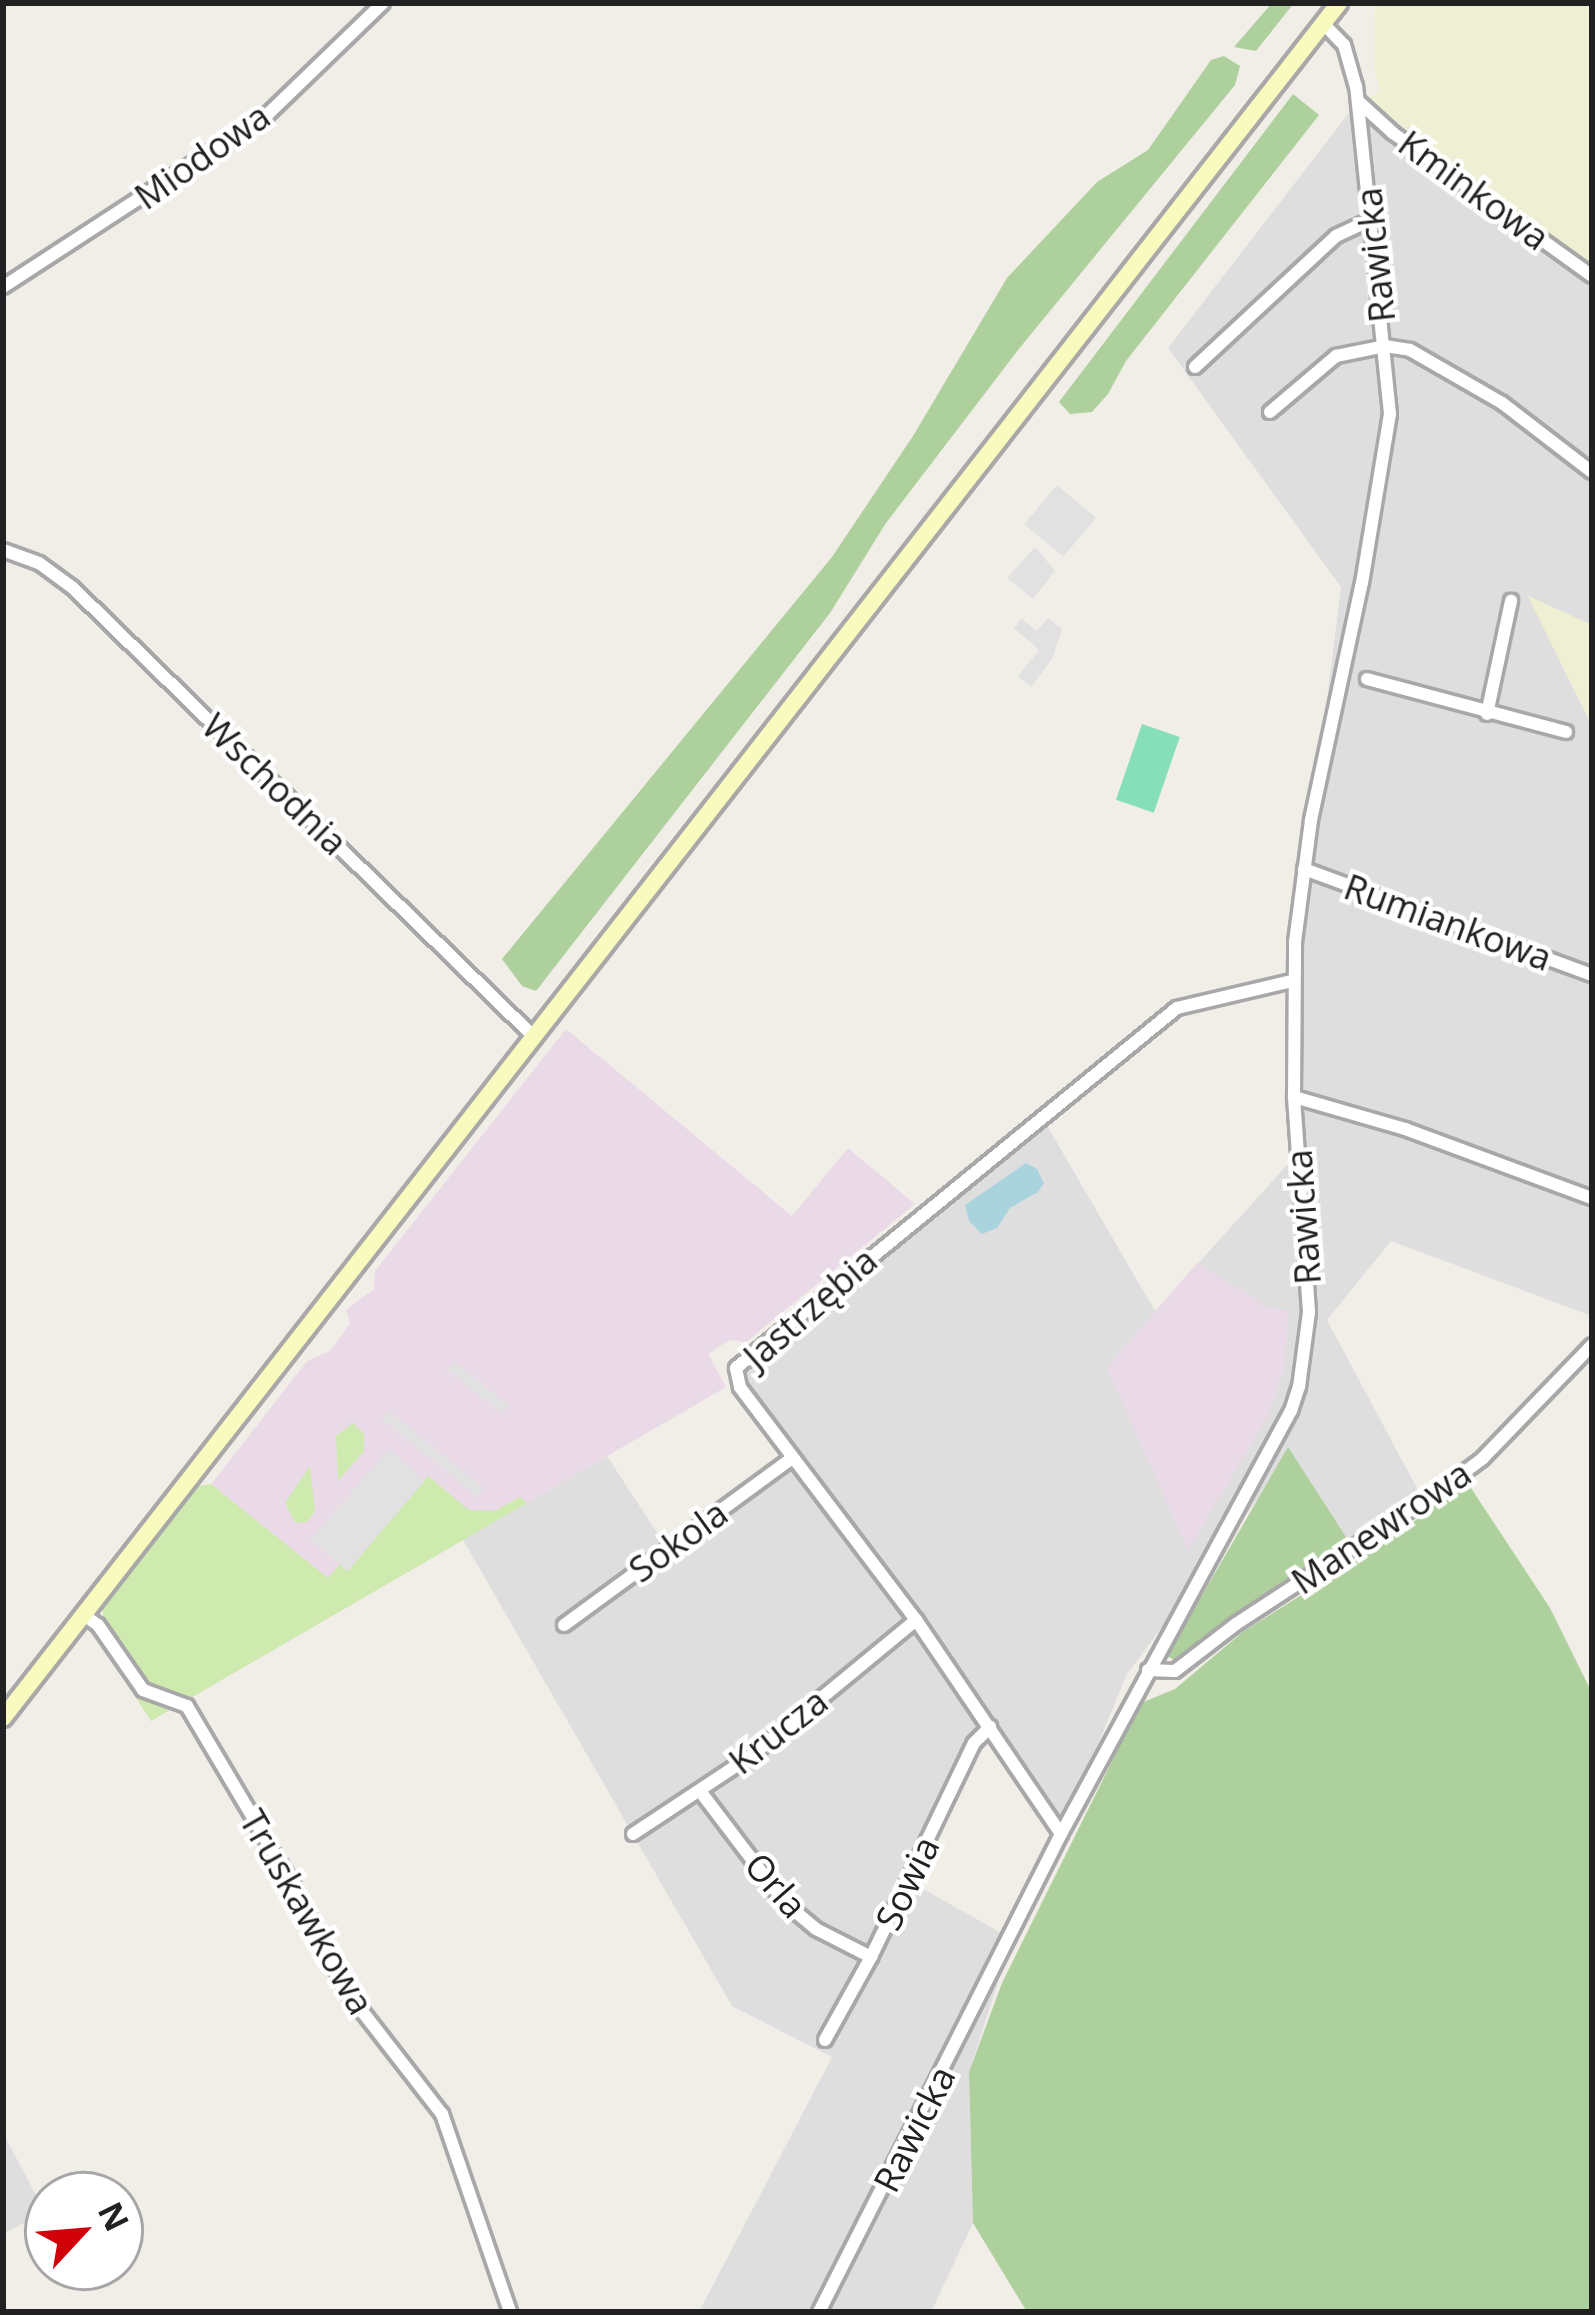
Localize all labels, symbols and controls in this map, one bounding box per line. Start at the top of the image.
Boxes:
street label: Miodowa [126,94,278,218]
street label: Kminkowa [1391,121,1557,259]
street label: Rawicka [1346,185,1404,325]
street label: Wschodnia [194,704,356,864]
street label: Rumiankowa [1339,865,1557,979]
street label: Rawicka [1277,1148,1329,1286]
street label: Jastrzębia [734,1238,886,1378]
street label: Manewrowa [1283,1451,1479,1603]
street label: Sokola [620,1491,736,1591]
street label: Krucza [720,1679,836,1783]
street label: Truskawkowa [231,1802,383,2022]
street label: Sowia [866,1829,948,1937]
street label: Orla [736,1844,816,1926]
street label: Rawicka [864,2059,964,2199]
north arrow [24,2171,144,2291]
text: N [88,2194,140,2238]

